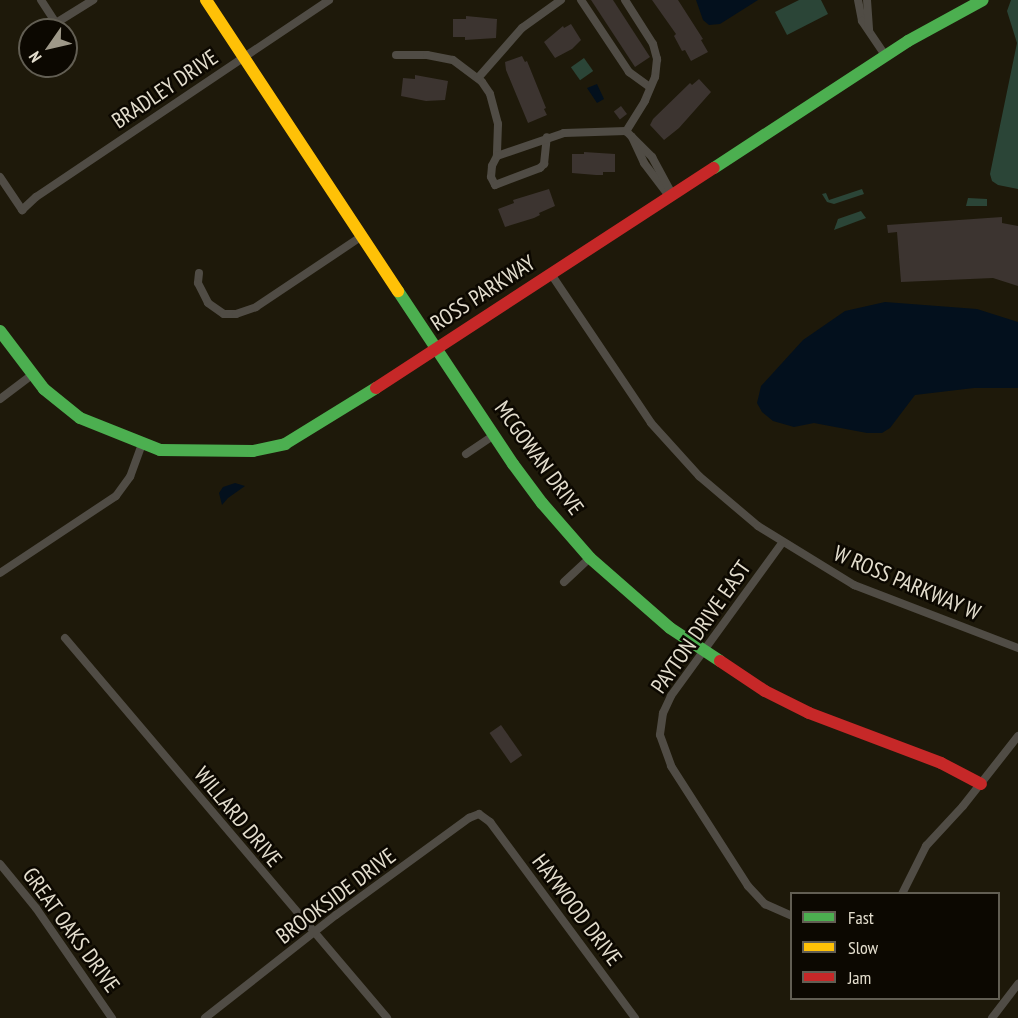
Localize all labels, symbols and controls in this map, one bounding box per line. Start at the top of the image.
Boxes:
north arrow [18,18,78,78]
street label: BRADLEY DRIVE [107,44,223,134]
text: N [24,48,45,66]
street label: ROSS PARKWAY [426,249,540,337]
street label: MCGOWAN DRIVE [489,396,589,520]
street label: W ROSS PARKWAY W [829,540,985,626]
street label: PAYTON DRIVE EAST [646,556,756,698]
street label: WILLARD DRIVE [189,762,287,872]
street label: BROOKSIDE DRIVE [271,843,401,949]
street label: HAYWOOD DRIVE [527,849,627,971]
street label: GREAT OAKS DRIVE [17,862,125,998]
legend [790,892,1000,1000]
text: Fast [848,906,874,929]
text: Slow [848,936,878,959]
text: Jam [848,966,871,989]

